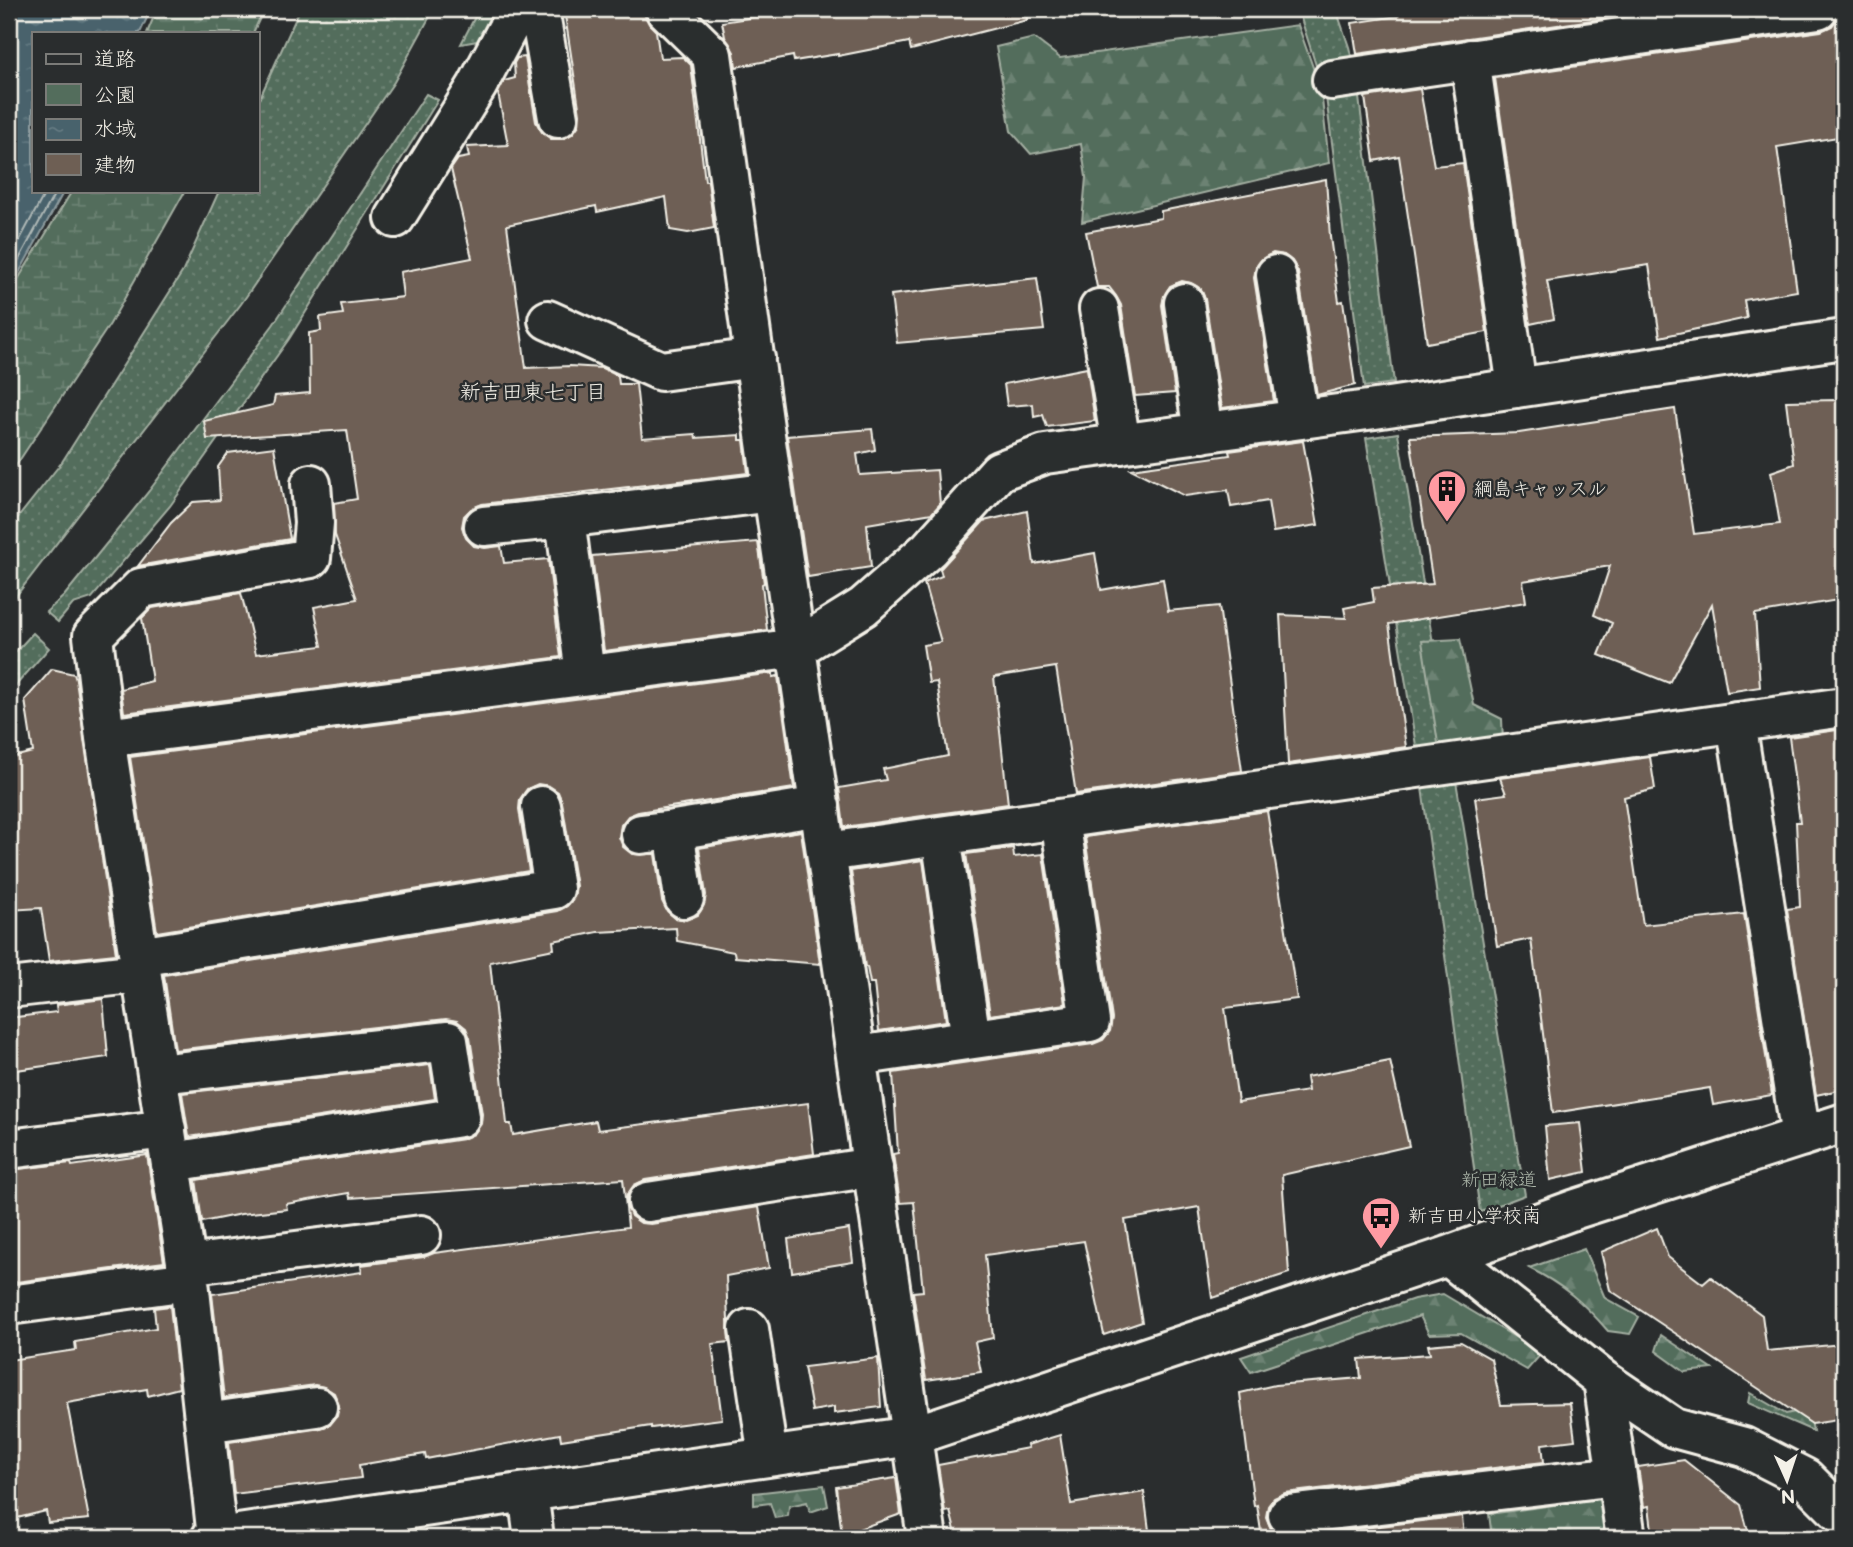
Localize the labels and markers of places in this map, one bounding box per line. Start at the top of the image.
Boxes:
building icon: 綱島キャッスル [1426,468,1468,523]
place label: 綱島キャッスル [1474,478,1607,501]
bus stop icon: 新吉田小学校南 [1360,1195,1402,1250]
place label: 新吉田小学校南 [1408,1205,1541,1228]

